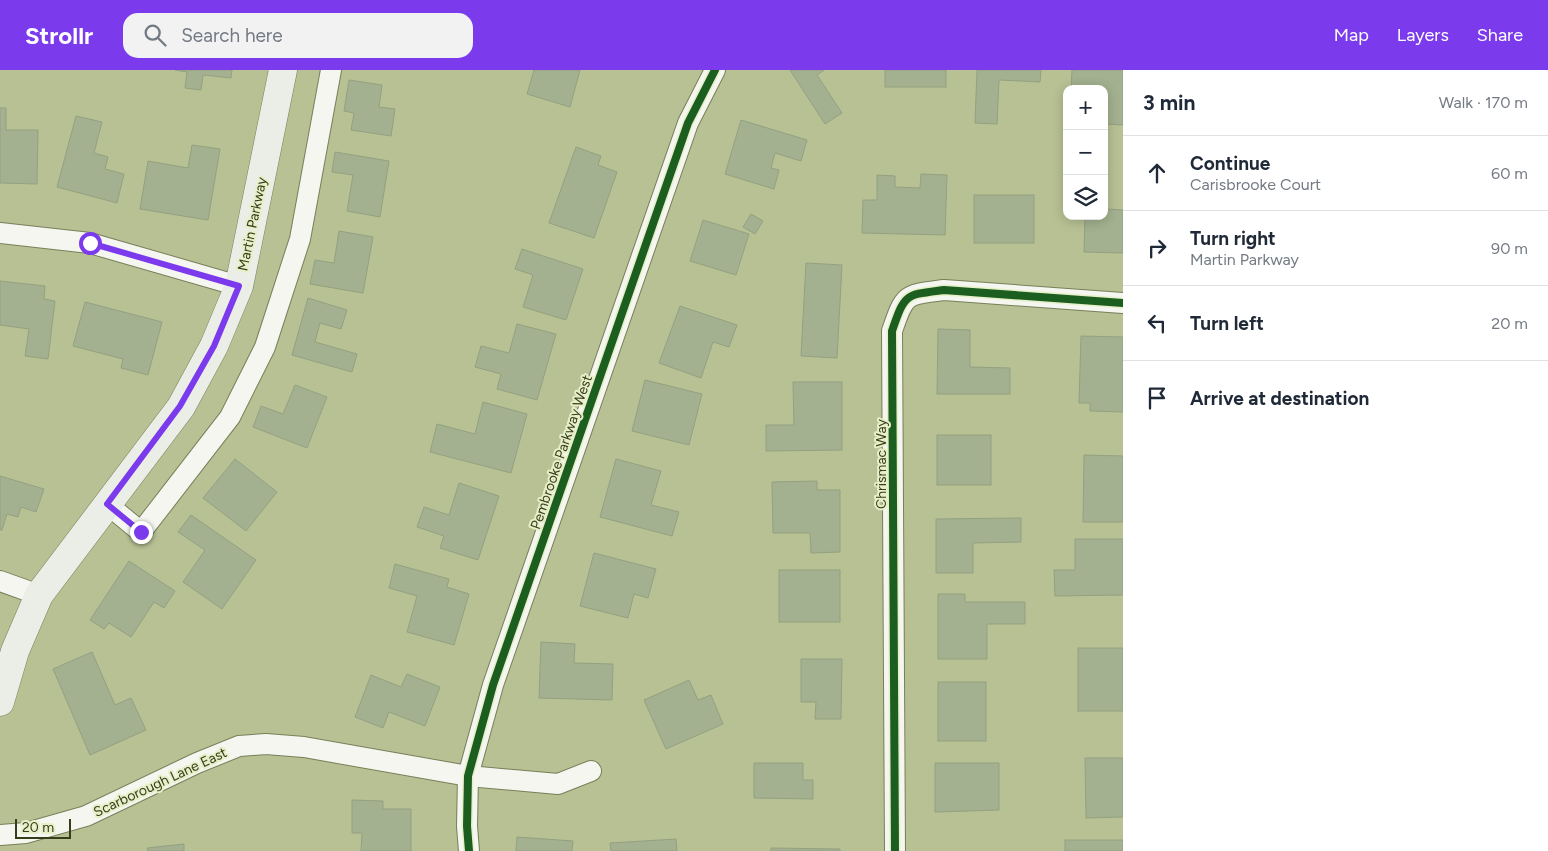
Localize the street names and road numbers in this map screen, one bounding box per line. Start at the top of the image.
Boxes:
street label: Martin Parkway [234,175,271,273]
street label: Pembrooke Parkway West [527,373,596,532]
street label: Chrismac Way [873,418,890,509]
street label: Scarborough Lane East [91,744,230,821]

